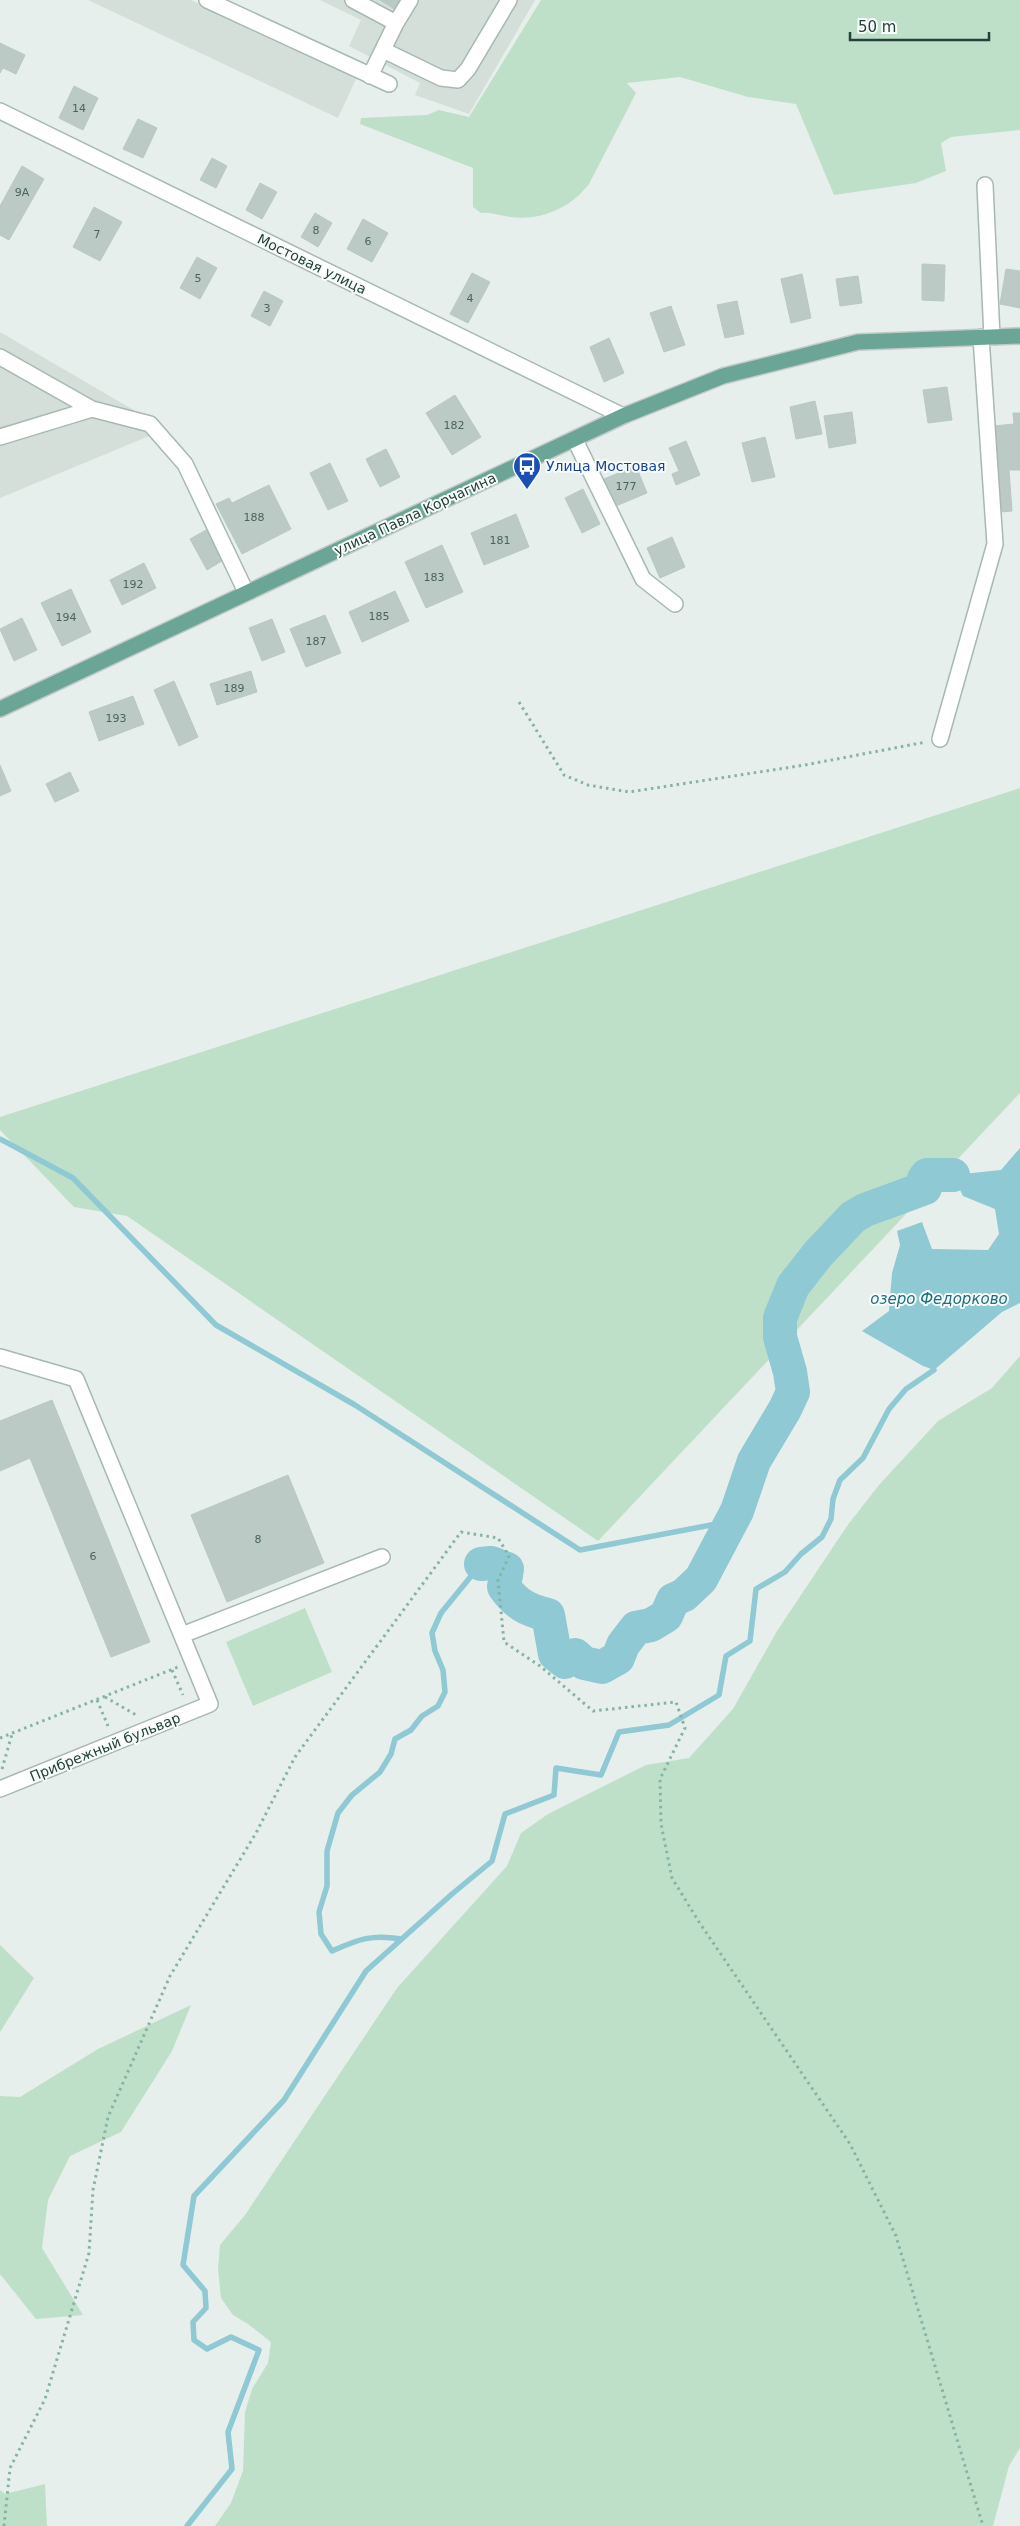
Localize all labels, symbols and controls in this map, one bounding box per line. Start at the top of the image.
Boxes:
scale bar [850,10,989,42]
text: 50 m [858,18,896,36]
house number: 14 [72,102,86,115]
house number: 9А [15,186,30,199]
house number: 8 [313,224,320,237]
house number: 7 [94,228,101,241]
street label: Мостовая улица [255,231,369,297]
house number: 6 [365,235,372,248]
house number: 5 [195,272,202,285]
house number: 4 [467,292,474,305]
house number: 3 [264,302,271,315]
house number: 182 [444,419,465,432]
bus stop icon: Улица Мостовая [512,451,542,490]
place label: Улица Мостовая [546,458,665,474]
street label: улица Павла Корчагина [332,469,498,559]
house number: 177 [616,480,637,493]
house number: 188 [244,511,265,524]
house number: 181 [490,534,511,547]
house number: 183 [424,571,445,584]
house number: 192 [123,578,144,591]
house number: 185 [369,610,390,623]
house number: 194 [56,611,77,624]
house number: 187 [306,635,327,648]
house number: 189 [224,682,245,695]
house number: 193 [106,712,127,725]
water label: озеро Федорково [870,1290,1008,1308]
house number: 8 [255,1533,262,1546]
house number: 6 [90,1550,97,1563]
street label: Прибрежный бульвар [27,1709,183,1785]

